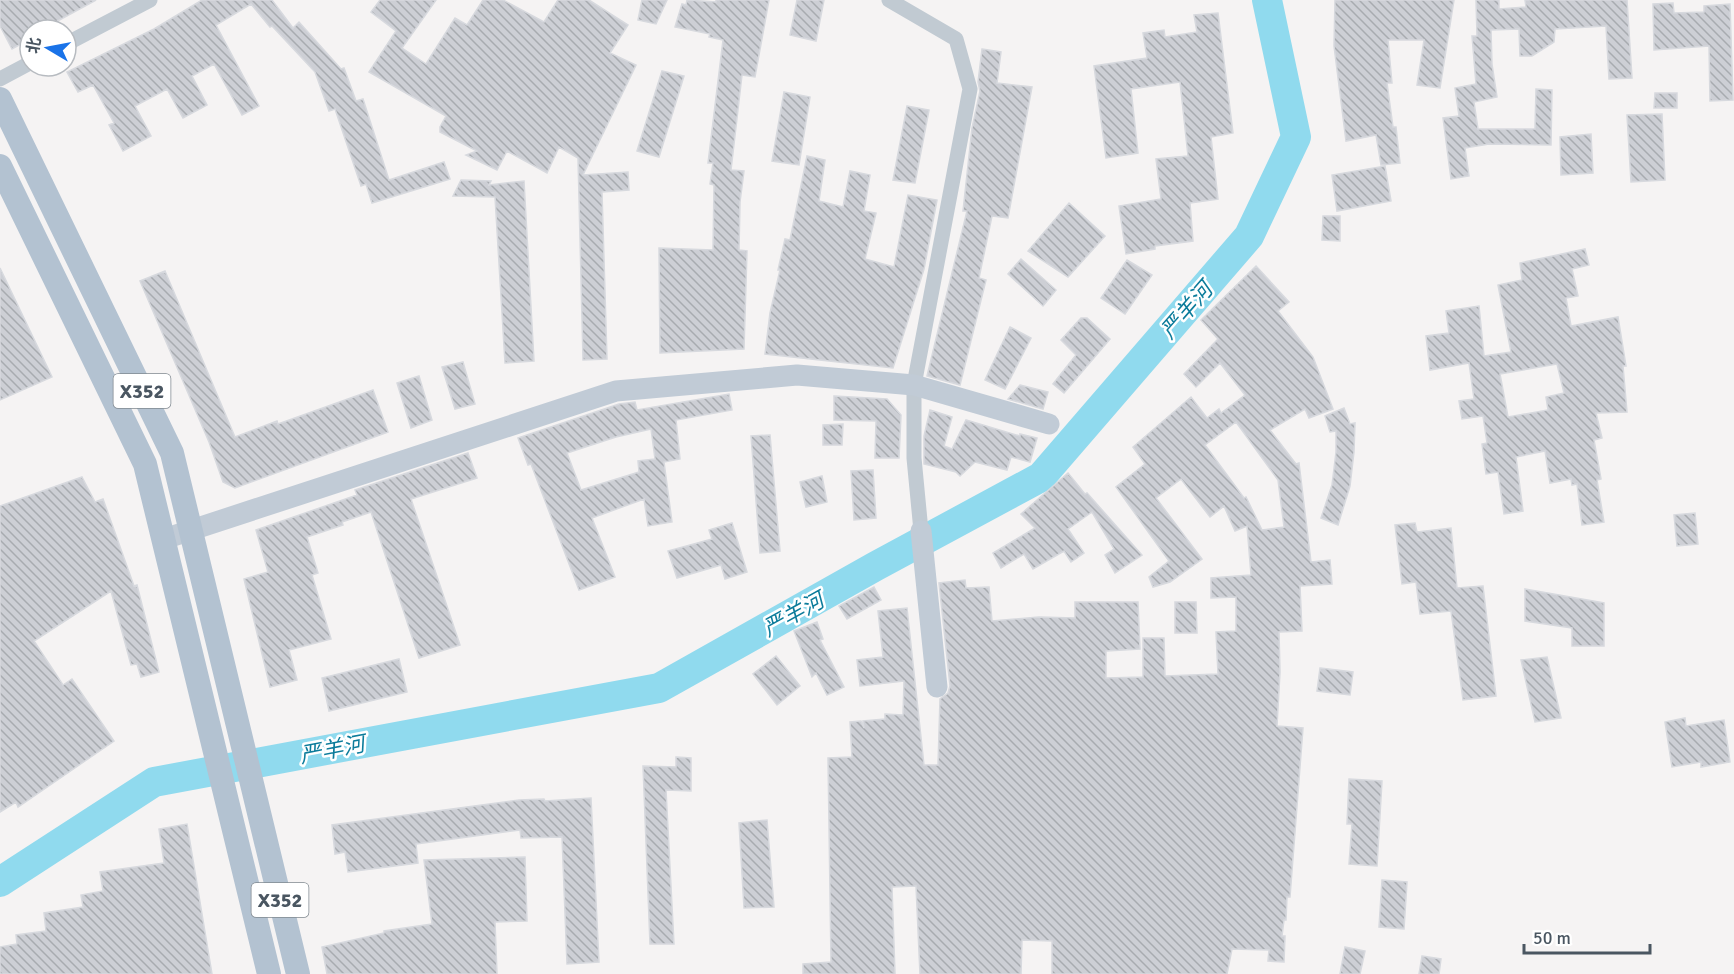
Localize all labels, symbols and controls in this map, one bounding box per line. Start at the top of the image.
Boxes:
north arrow [18,18,78,78]
text: 北 [23,36,45,55]
water label: 严羊河 [1155,274,1221,344]
road number: X352 [114,374,170,408]
water label: 严羊河 [758,585,832,642]
water label: 严羊河 [297,729,371,769]
road number: X352 [252,883,308,917]
scale bar [1524,917,1650,955]
text: 50 m [1533,927,1571,949]

